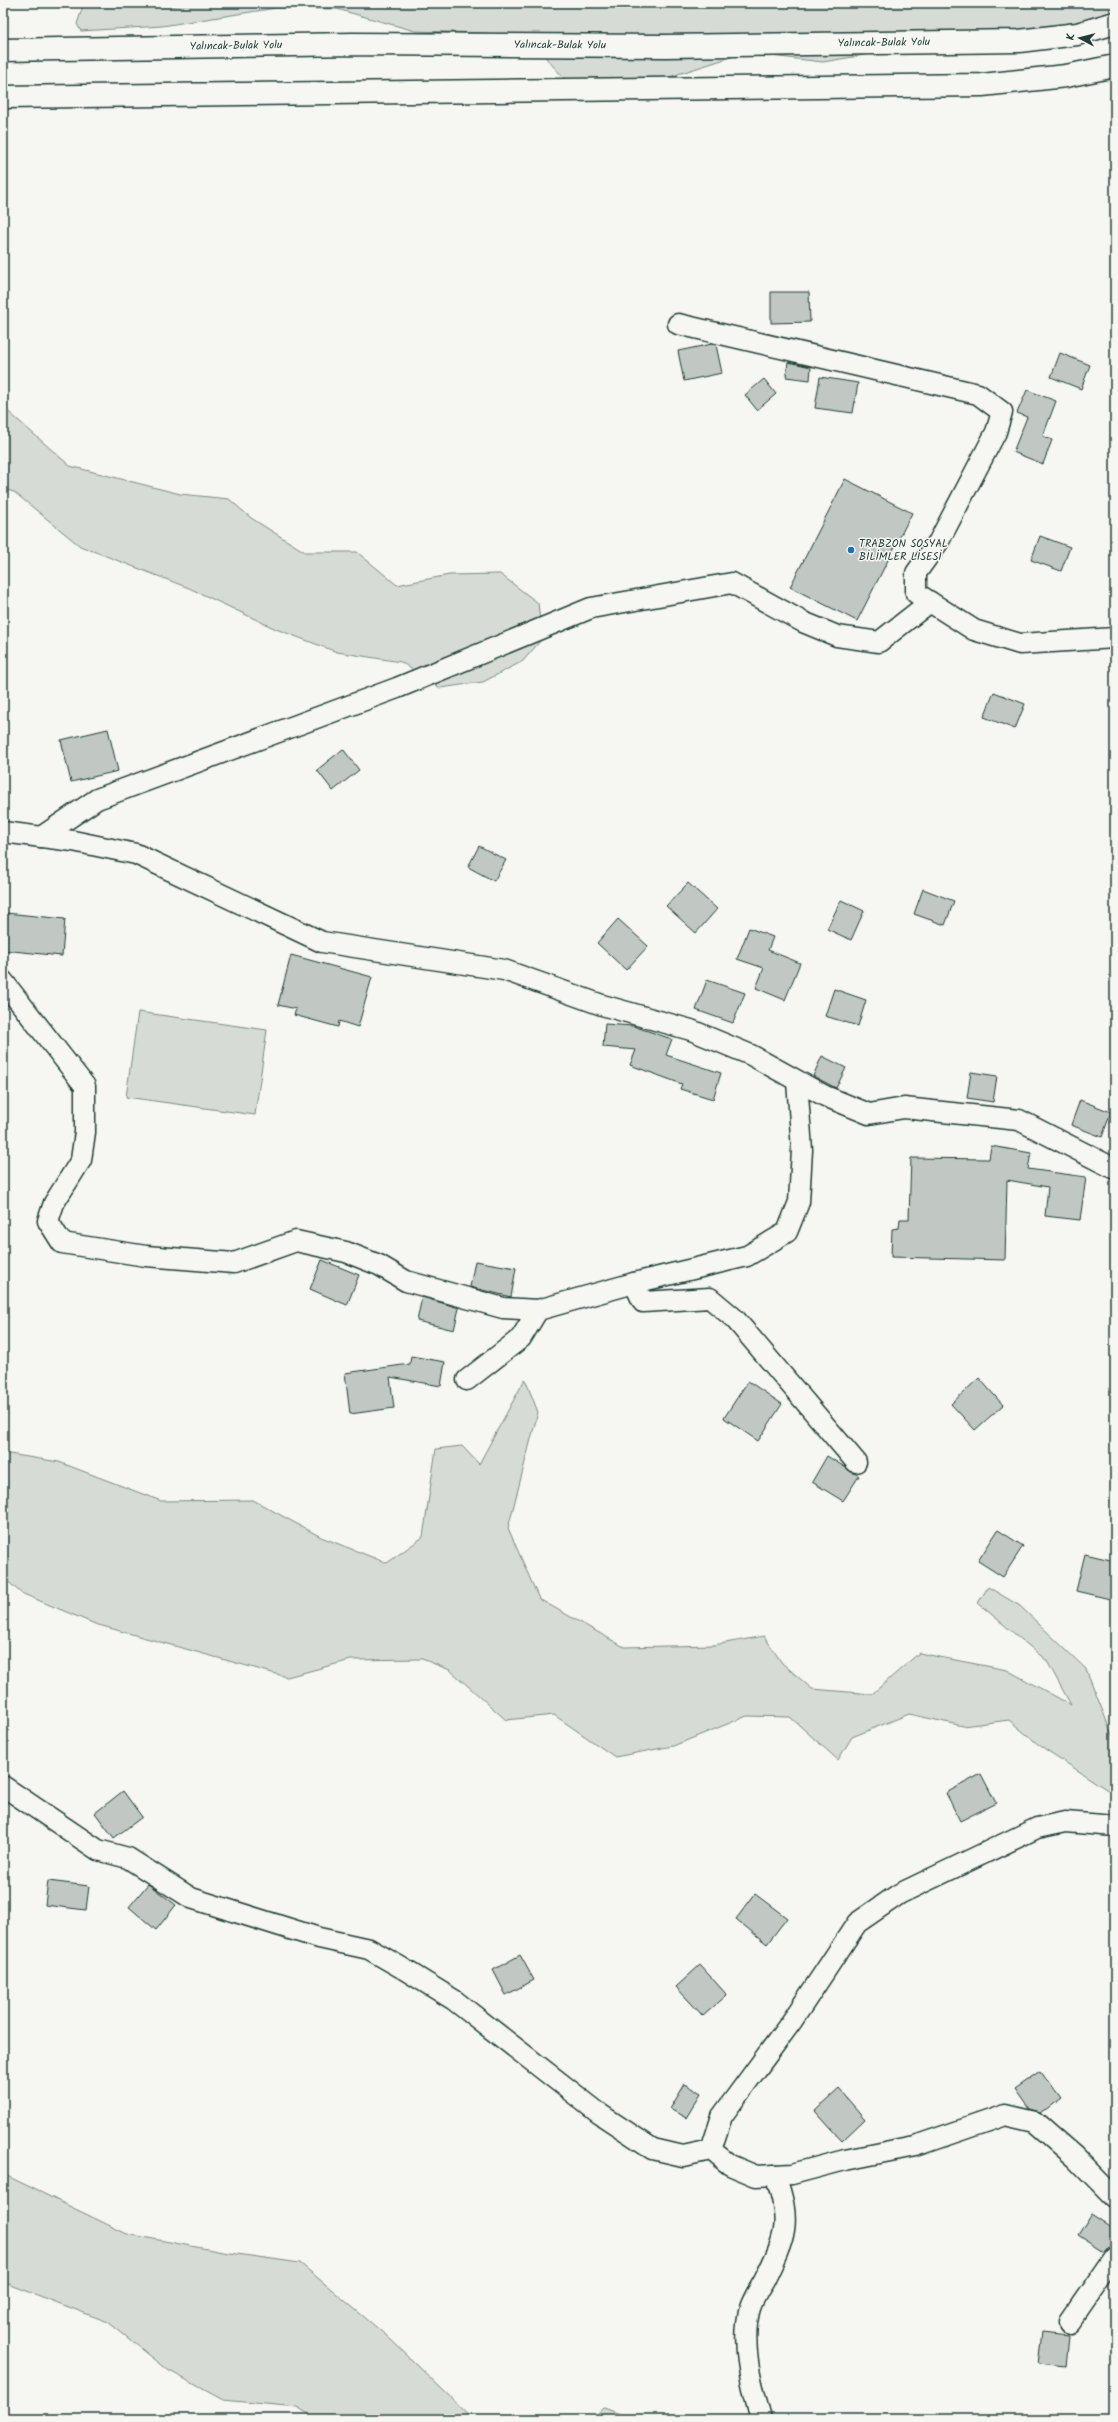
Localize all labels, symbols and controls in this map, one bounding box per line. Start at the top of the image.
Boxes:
north arrow [1060,18,1100,58]
text: K [1062,32,1080,41]
street label: Yalıncak-Bulak Yolu [838,33,931,53]
street label: Yalıncak-Bulak Yolu [190,36,283,56]
street label: Yalıncak-Bulak Yolu [514,36,607,55]
place label: TRABZON SOSYAL BİLİMLER LİSESİ [859,535,948,566]
marker: TRABZON SOSYAL BİLİMLER LİSESİ [846,545,856,555]

